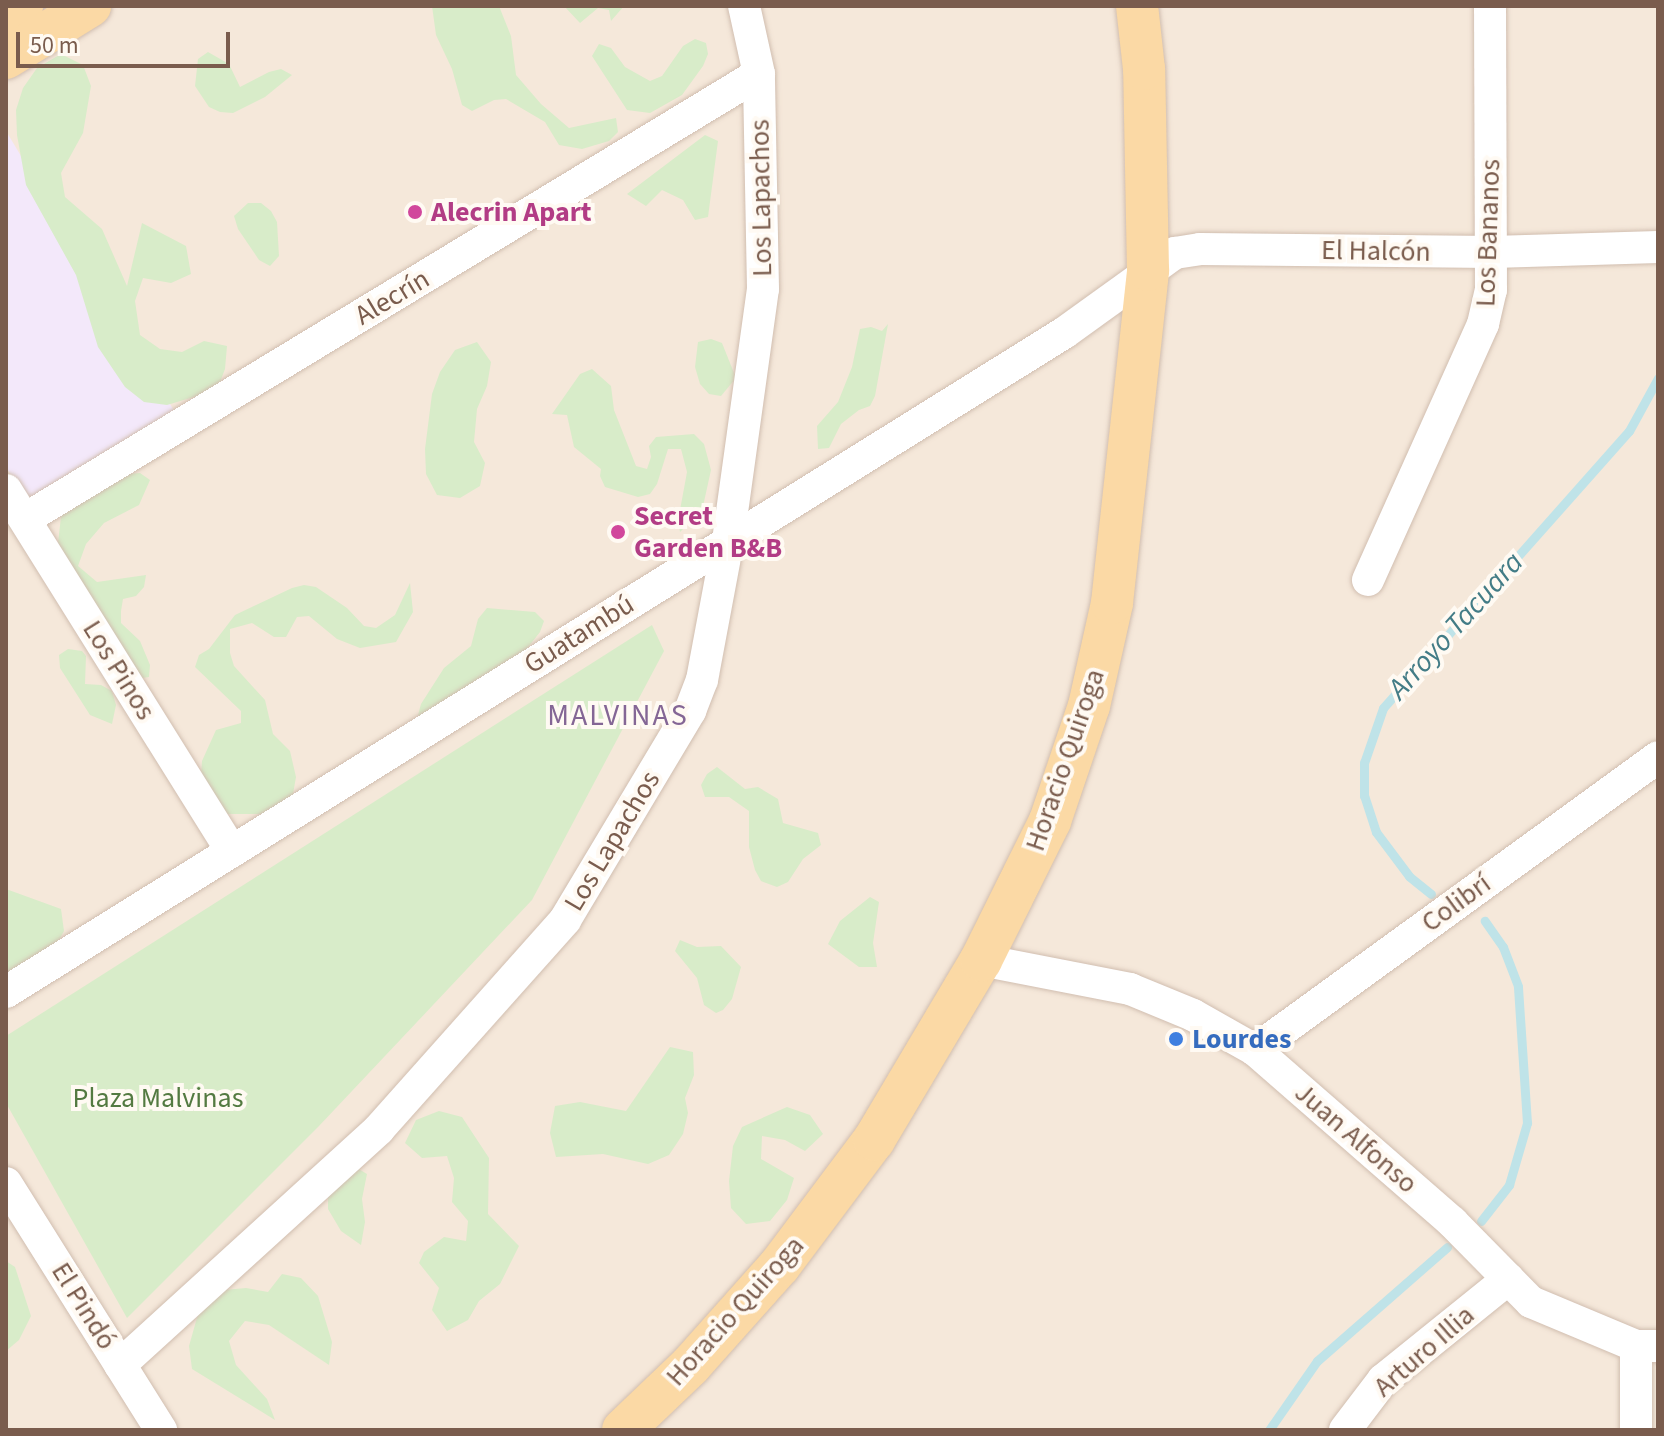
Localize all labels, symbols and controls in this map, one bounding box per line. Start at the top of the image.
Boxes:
scale bar [20,16,234,66]
text: 50 m [30,28,79,63]
street label: Los Lapachos [743,119,779,277]
street label: Los Bananos [1469,159,1507,307]
place label: Alecrin Apart [431,195,592,229]
marker: Alecrin Apart [406,203,424,221]
street label: El Halcón [1321,233,1431,269]
street label: Alecrín [349,262,435,332]
place label: Secret Garden B&B [634,499,782,565]
marker: Secret Garden B&B [609,523,627,541]
water label: Arroyo Tacuara [1381,545,1531,707]
street label: Guatambú [518,587,640,681]
street label: Los Pinos [75,614,163,726]
street label: Horacio Quiroga [1018,665,1112,855]
district label: MALVINAS [547,698,689,734]
street label: Los Lapachos [557,765,667,917]
street label: Colibrí [1415,867,1497,939]
place label: Lourdes [1192,1022,1291,1056]
marker: Lourdes [1167,1030,1185,1048]
street label: Juan Alfonso [1288,1076,1424,1200]
park label: Plaza Malvinas [73,1081,243,1115]
street label: Horacio Quiroga [659,1229,811,1393]
street label: El Pindó [44,1256,124,1356]
street label: Arturo Illia [1367,1298,1481,1404]

